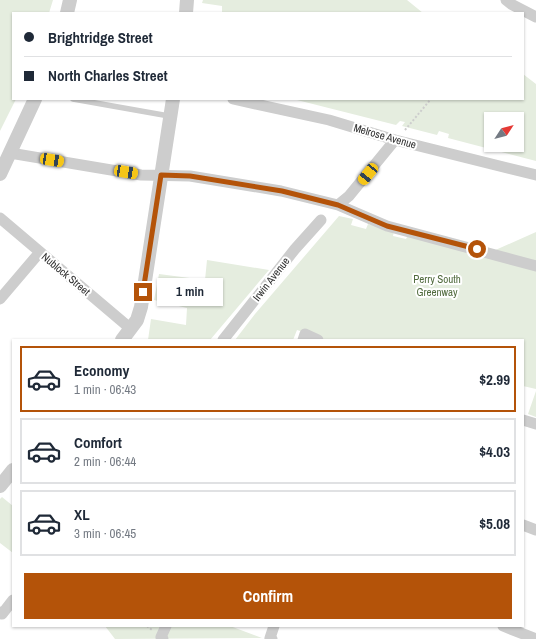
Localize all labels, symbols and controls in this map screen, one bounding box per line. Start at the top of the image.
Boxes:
text: Brightridge Street [48,27,153,48]
text: North Charles Street [48,65,168,86]
north arrow [484,112,524,152]
map controls [484,112,524,152]
street label: Melrose Avenue [352,120,418,152]
car [39,152,65,168]
car [356,161,380,187]
car [113,164,139,180]
route start [468,240,486,258]
street label: Nublock Street [39,250,94,299]
street label: Irwin Avenue [249,254,293,304]
park label: Perry South Greenway [413,272,461,299]
callout: 1 min [157,278,223,306]
route end [134,283,152,301]
text: 1 min [176,283,204,300]
text: Economy [74,360,129,381]
icon: car [26,361,62,397]
text: $2.99 [479,369,510,390]
text: 1 min · 06:43 [74,381,136,398]
text: Comfort [74,432,122,453]
icon: car [26,433,62,469]
text: $4.03 [479,441,510,462]
text: 2 min · 06:44 [74,453,136,470]
text: XL [74,504,90,525]
icon: car [26,505,62,541]
text: $5.08 [479,513,510,534]
text: 3 min · 06:45 [74,525,136,542]
button: Confirm [24,573,512,619]

